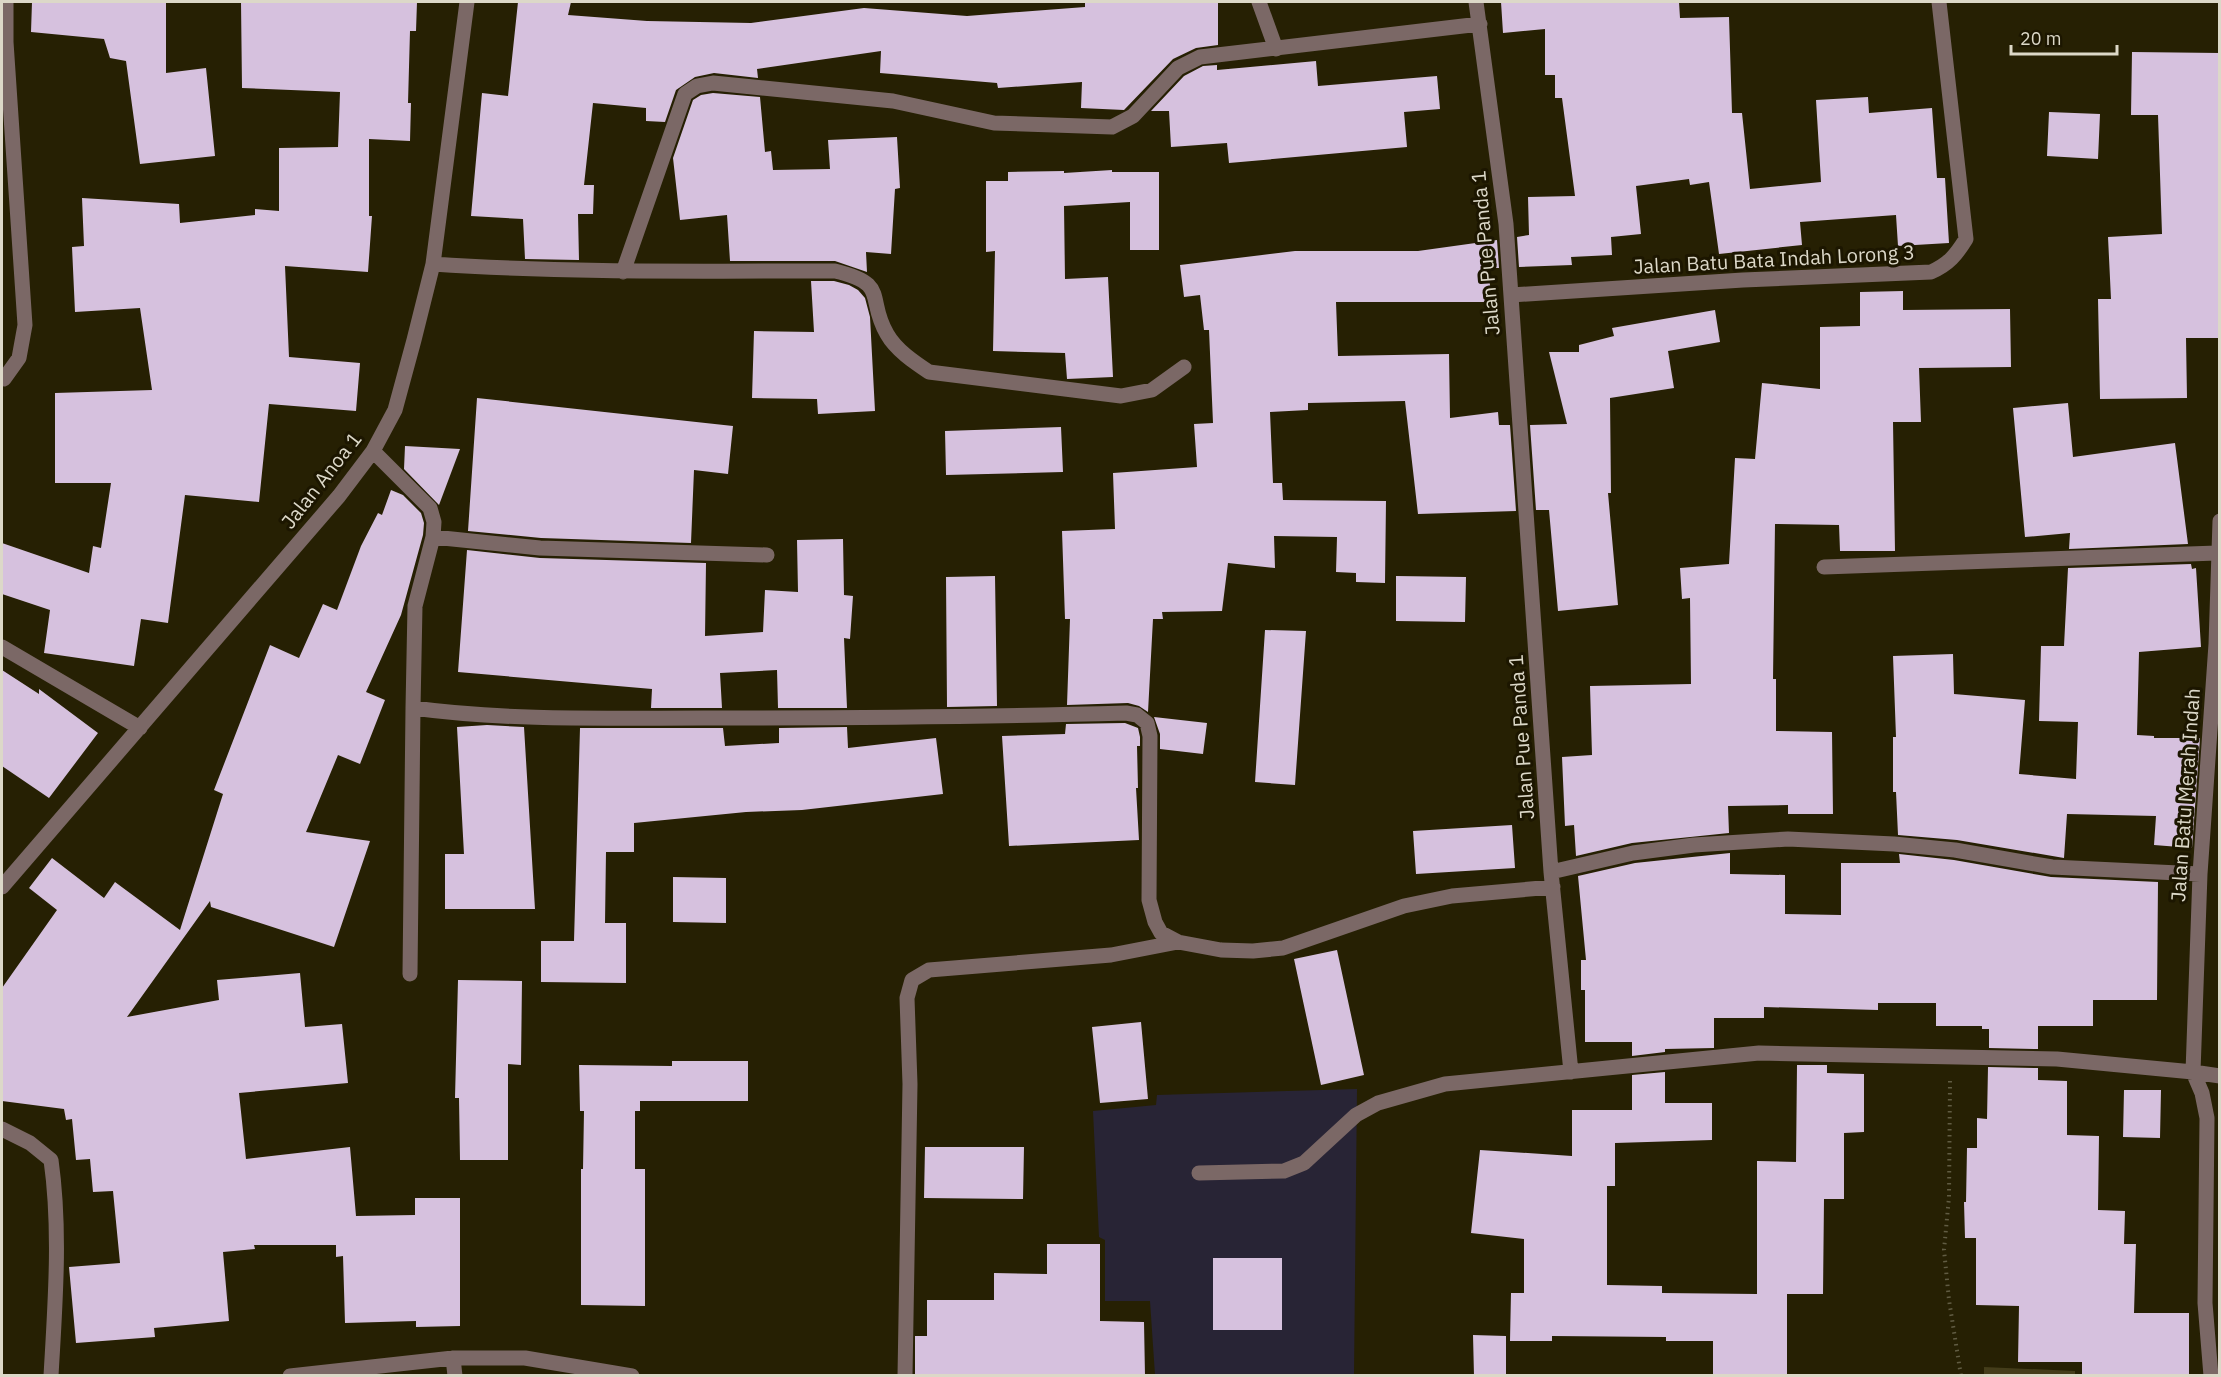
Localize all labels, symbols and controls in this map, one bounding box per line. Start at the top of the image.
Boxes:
scale bar [2011,18,2118,56]
text: 20 m [2020,27,2062,50]
street label: Jalan Pue Panda 1 [1464,170,1506,336]
street label: Jalan Batu Bata Indah Lorong 3 [1633,238,1915,280]
street label: Jalan Anoa 1 [275,426,367,534]
street label: Jalan Pue Panda 1 [1502,654,1540,820]
street label: Jalan Batu Merah Indah [2164,687,2206,903]

